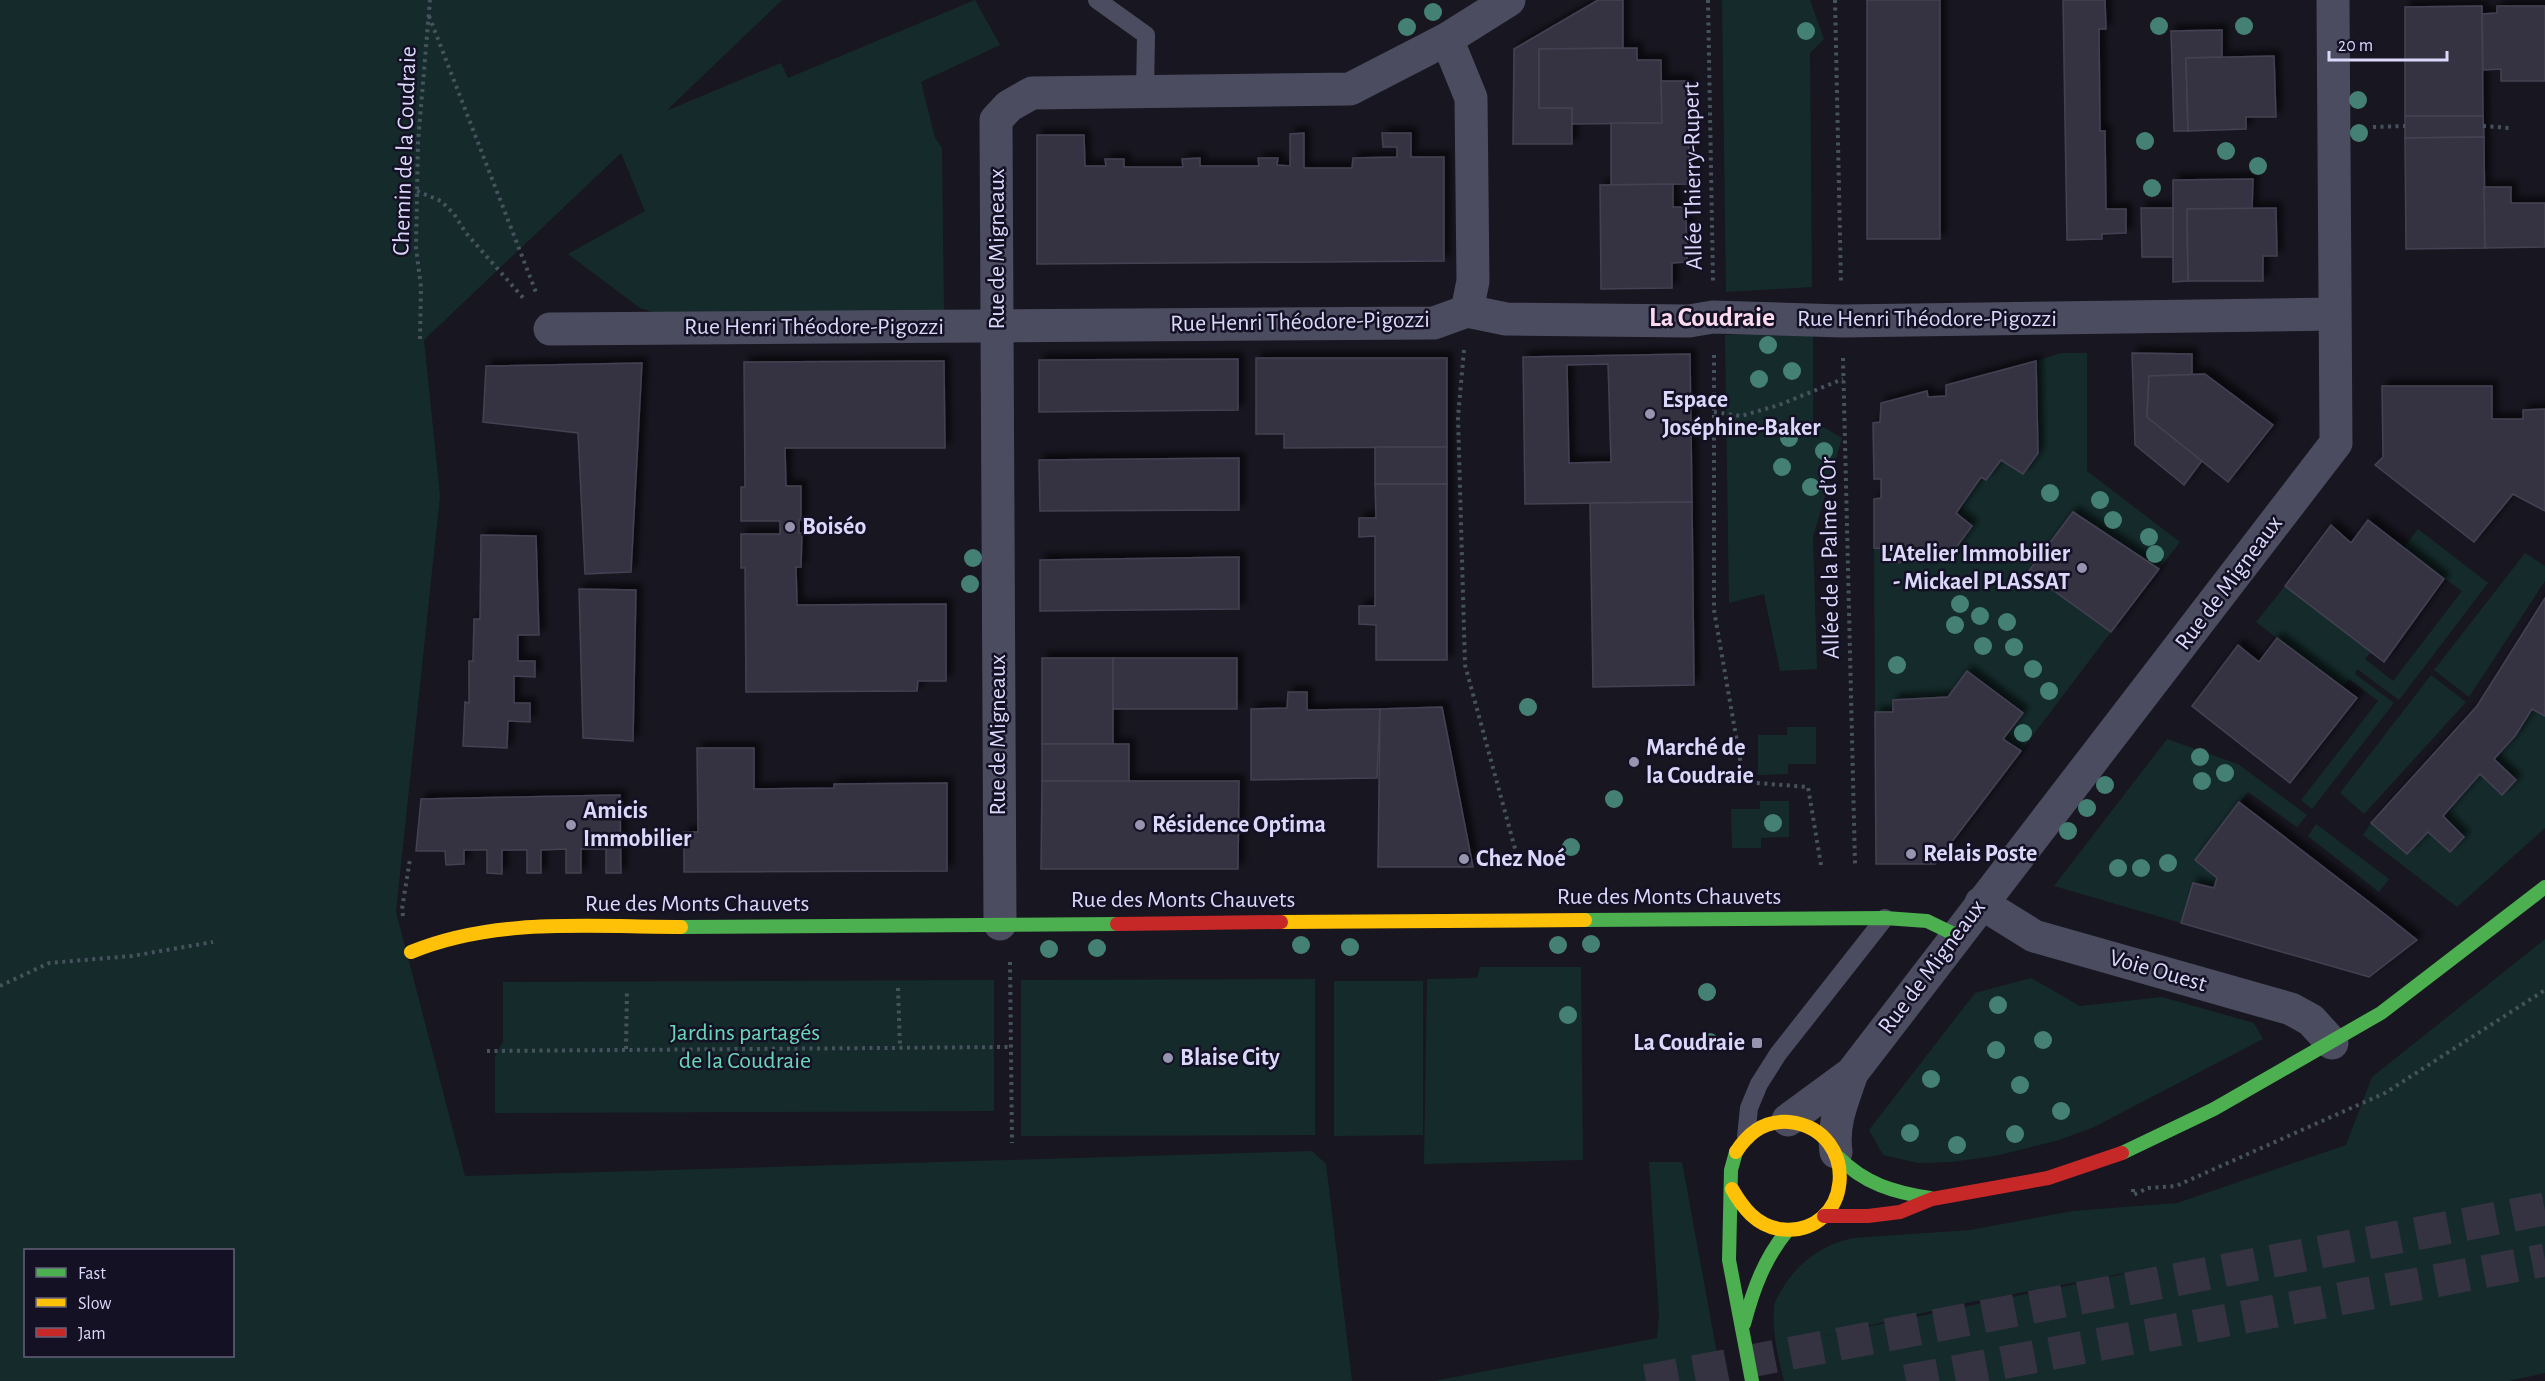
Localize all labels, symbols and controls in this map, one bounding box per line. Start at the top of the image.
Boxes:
scale bar [2329,24,2448,62]
text: 20 m [2338,37,2373,55]
street label: Chemin de la Coudraie [389,46,421,256]
street label: Allée Thierry-Rupert [1679,81,1707,270]
street label: Rue de Migneaux [985,168,1009,330]
district label: La Coudraie [1649,304,1775,331]
street label: Rue Henri Théodore-Pigozzi [1797,307,2057,331]
street label: Rue Henri Théodore-Pigozzi [1170,308,1430,336]
street label: Rue Henri Théodore-Pigozzi [684,315,944,339]
place label: Espace Joséphine-Baker [1662,388,1821,440]
marker: Espace Joséphine-Baker [1643,407,1657,421]
street label: Allée de la Palme d’Or [1816,456,1844,659]
street label: Rue de Migneaux [2171,511,2287,655]
place label: Boiséo [802,515,866,539]
marker: Boiséo [783,520,797,534]
place label: L'Atelier Immobilier - Mickael PLASSAT [1881,542,2071,594]
marker: L'Atelier Immobilier - Mickael PLASSAT [2075,561,2089,575]
street label: Rue de Migneaux [986,654,1010,816]
place label: Marché de la Coudraie [1646,736,1754,788]
marker: Marché de la Coudraie [1627,755,1641,769]
place label: Amicis Immobilier [583,799,692,851]
place label: Résidence Optima [1152,813,1326,837]
marker: Amicis Immobilier [564,818,578,832]
marker: Résidence Optima [1133,818,1147,832]
place label: Relais Poste [1923,842,2037,866]
place label: Chez Noé [1476,847,1566,871]
marker: Relais Poste [1904,847,1918,861]
marker: Chez Noé [1457,852,1471,866]
street label: Rue des Monts Chauvets [1557,885,1781,909]
street label: Rue des Monts Chauvets [1071,888,1295,912]
street label: Rue des Monts Chauvets [585,892,809,916]
street label: Rue de Migneaux [1874,895,1990,1039]
street label: Voie Ouest [2107,946,2210,996]
park label: Jardins partagés de la Coudraie [670,1021,820,1073]
place label: La Coudraie [1633,1031,1745,1055]
marker: La Coudraie [1750,1036,1764,1050]
place label: Blaise City [1180,1046,1280,1070]
marker: Blaise City [1161,1051,1175,1065]
legend [24,1249,234,1357]
text: Fast [78,1265,106,1283]
text: Slow [78,1295,111,1313]
text: Jam [78,1325,106,1343]

